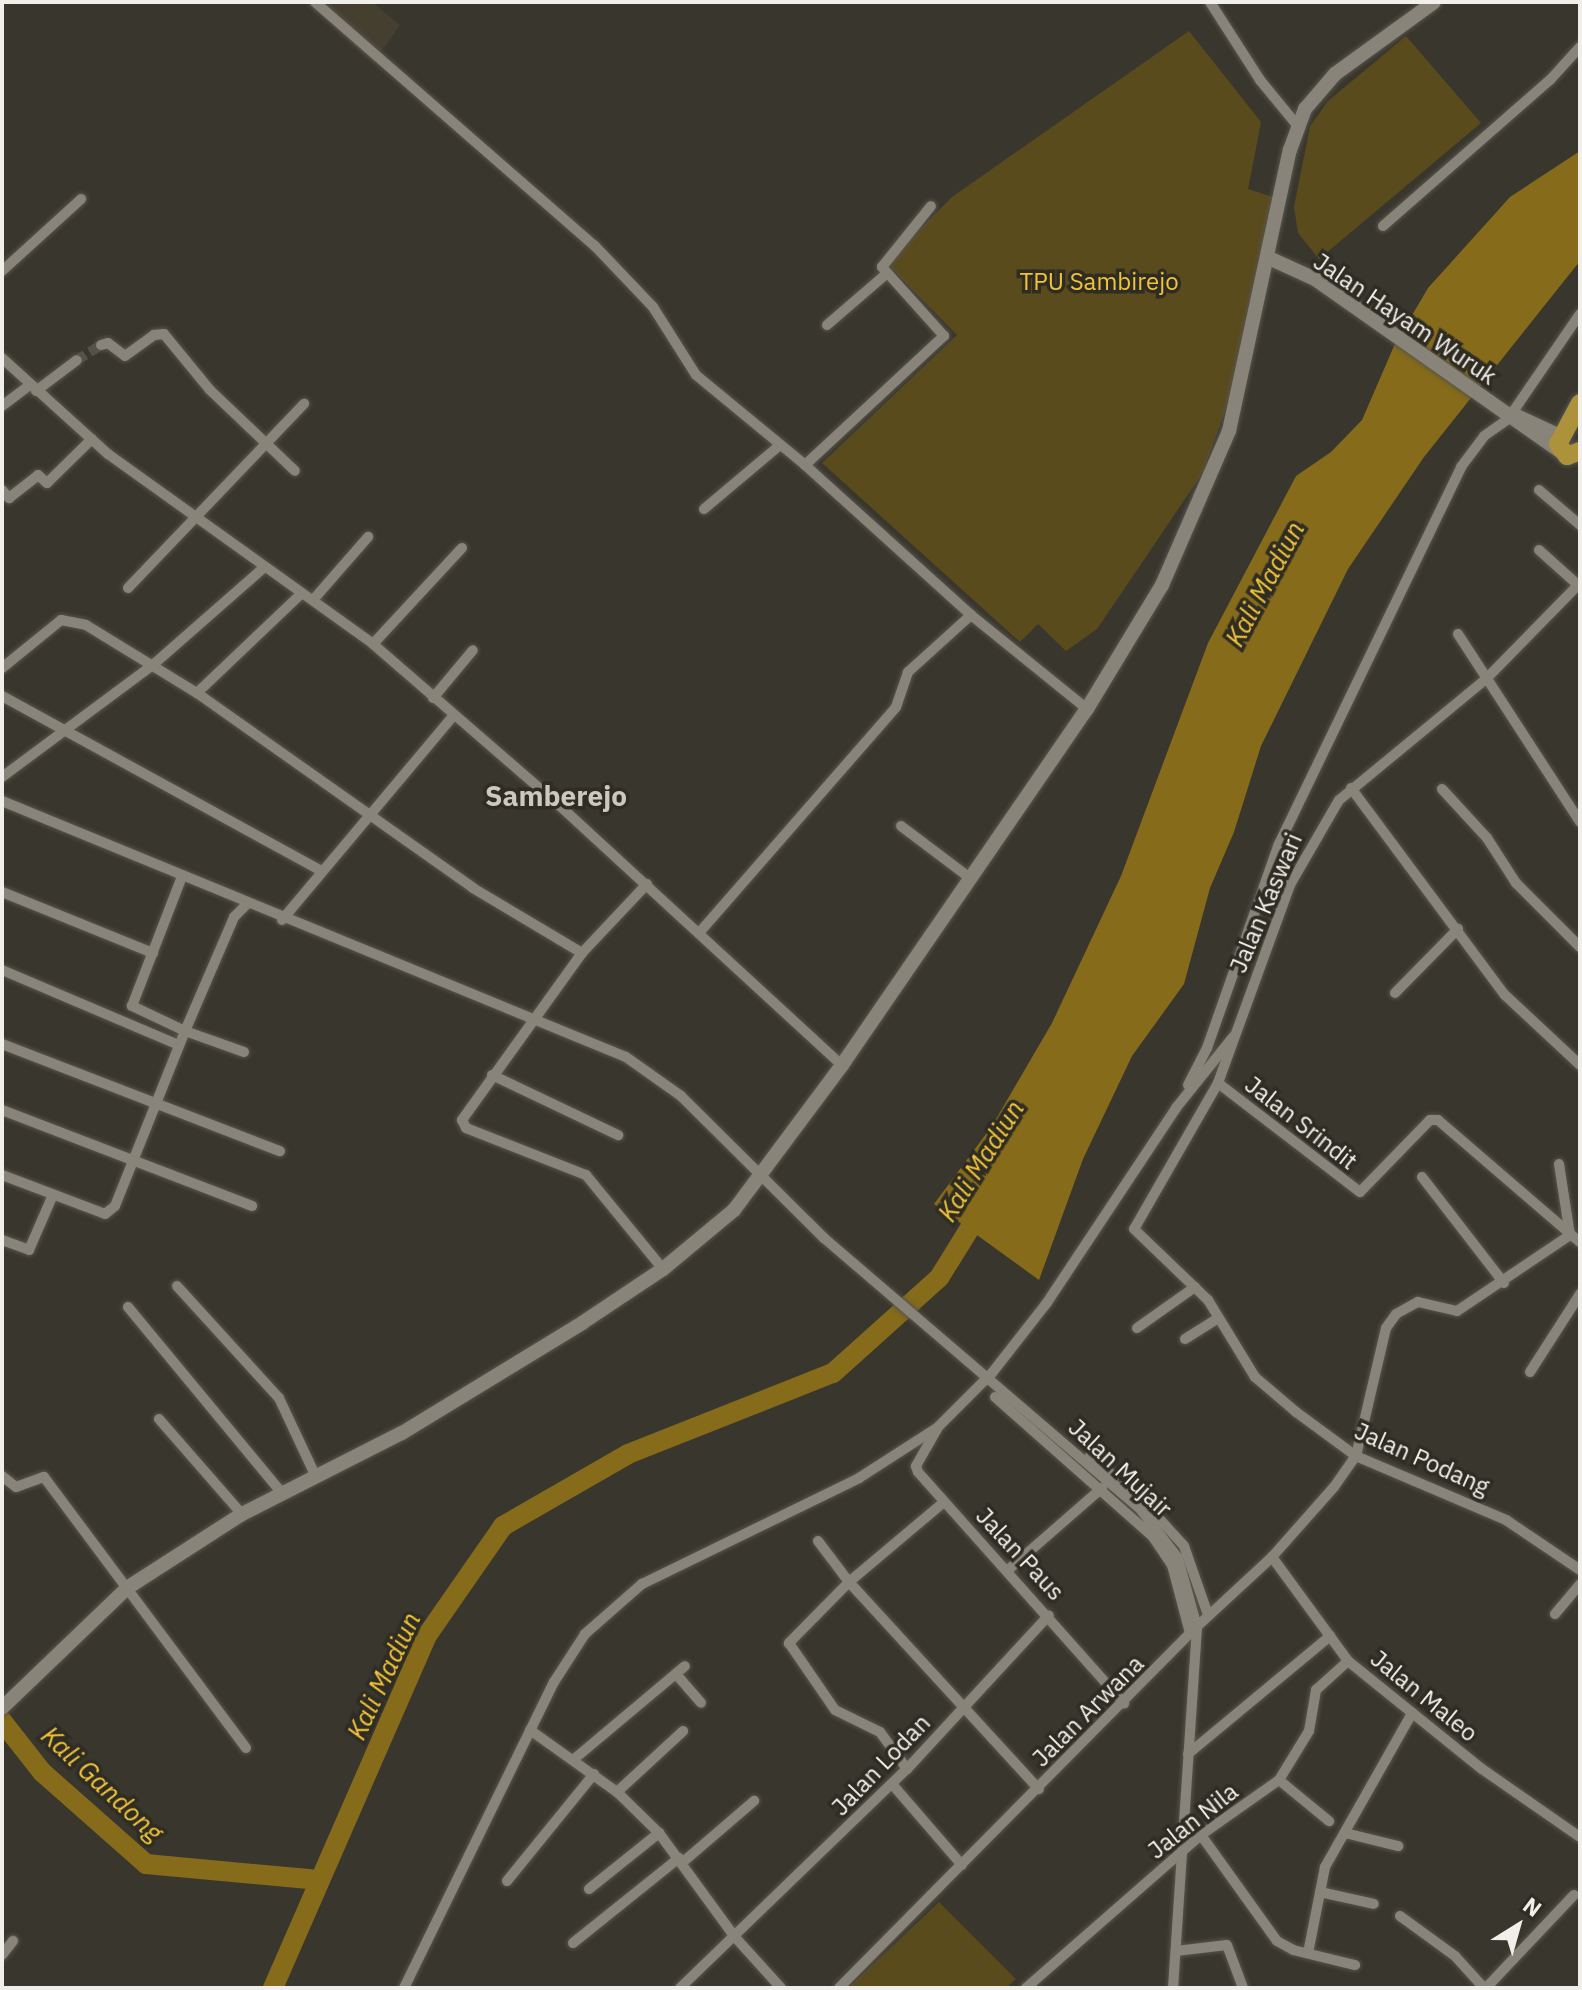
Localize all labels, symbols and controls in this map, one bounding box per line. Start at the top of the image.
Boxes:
street label: Jalan Hayam Wuruk [1308,247,1502,391]
park label: TPU Sambirejo [1019,268,1179,296]
water label: Kali Madiun [1219,516,1311,652]
district label: Samberejo [485,779,627,813]
street label: Jalan Kaswari [1224,829,1308,977]
street label: Jalan Srindit [1239,1070,1363,1176]
water label: Kali Madiun [932,1095,1030,1227]
street label: Jalan Mujair [1062,1413,1178,1523]
street label: Jalan Podang [1350,1417,1494,1501]
street label: Jalan Paus [970,1502,1070,1606]
water label: Kali Madiun [341,1607,427,1745]
street label: Jalan Maleo [1365,1644,1483,1748]
street label: Jalan Arwana [1026,1649,1150,1773]
street label: Jalan Lodan [826,1708,936,1822]
water label: Kali Gandong [35,1720,169,1848]
street label: Jalan Nila [1142,1777,1244,1865]
north arrow [1478,1886,1558,1966]
text: N [1518,1890,1548,1923]

